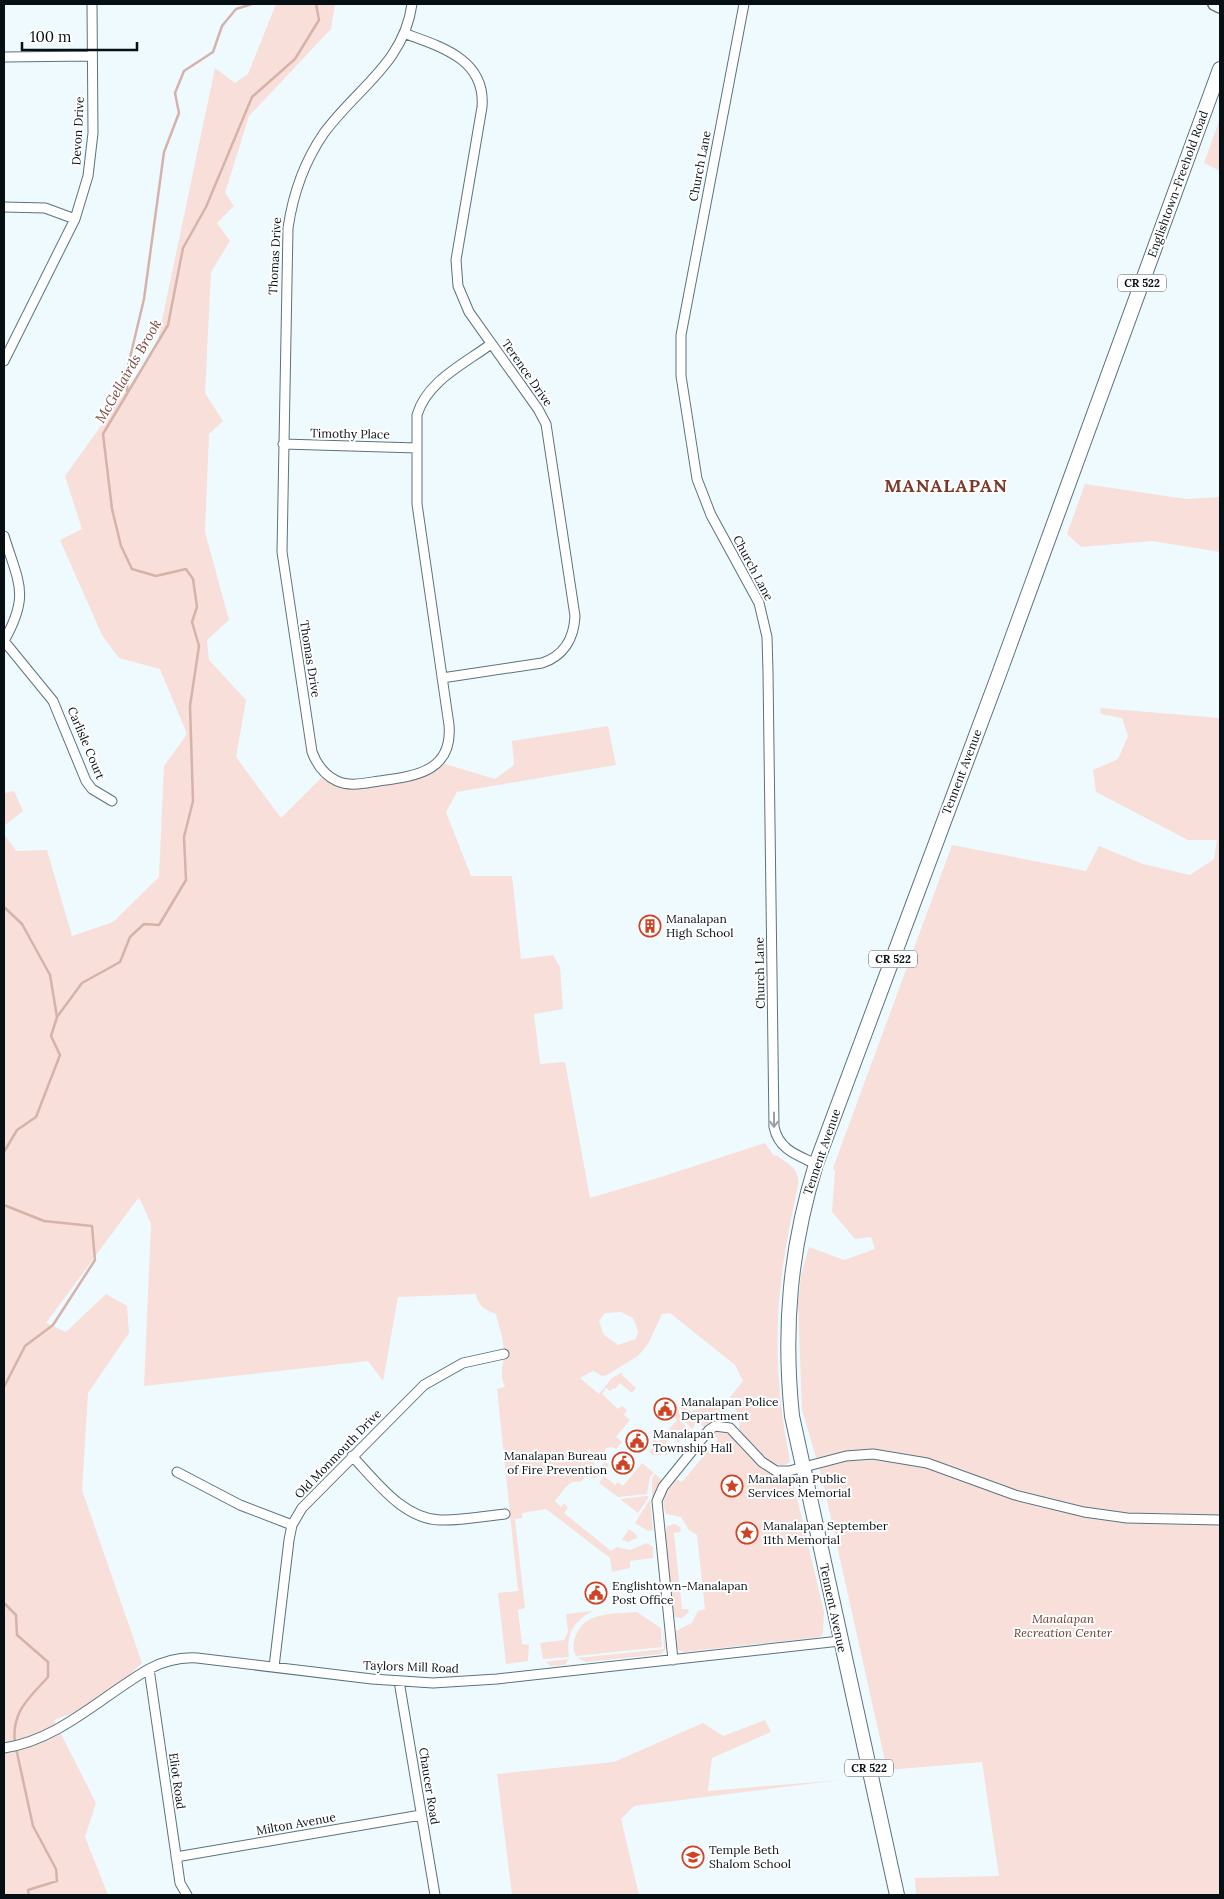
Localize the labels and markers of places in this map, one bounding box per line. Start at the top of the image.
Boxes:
place label: Manalapan High School [666,911,734,940]
building icon: Manalapan High School [638,914,662,938]
place label: Manalapan Police Department [681,1394,779,1423]
public building icon: Manalapan Police Department [653,1397,677,1421]
place label: Manalapan Township Hall [653,1426,732,1455]
public building icon: Manalapan Township Hall [625,1429,649,1453]
place label: Manalapan Bureau of Fire Prevention [504,1448,607,1477]
public building icon: Manalapan Bureau of Fire Prevention [611,1451,635,1475]
place label: Manalapan Public Services Memorial [748,1471,851,1500]
place icon: Manalapan Public Services Memorial [720,1474,744,1498]
place label: Manalapan September 11th Memorial [763,1518,889,1547]
place icon: Manalapan September 11th Memorial [735,1521,759,1545]
place label: Englishtown-Manalapan Post Office [612,1578,748,1607]
public building icon: Englishtown-Manalapan Post Office [584,1581,608,1605]
place label: Temple Beth Shalom School [709,1842,791,1871]
school or university icon: Temple Beth Shalom School [681,1845,705,1869]

